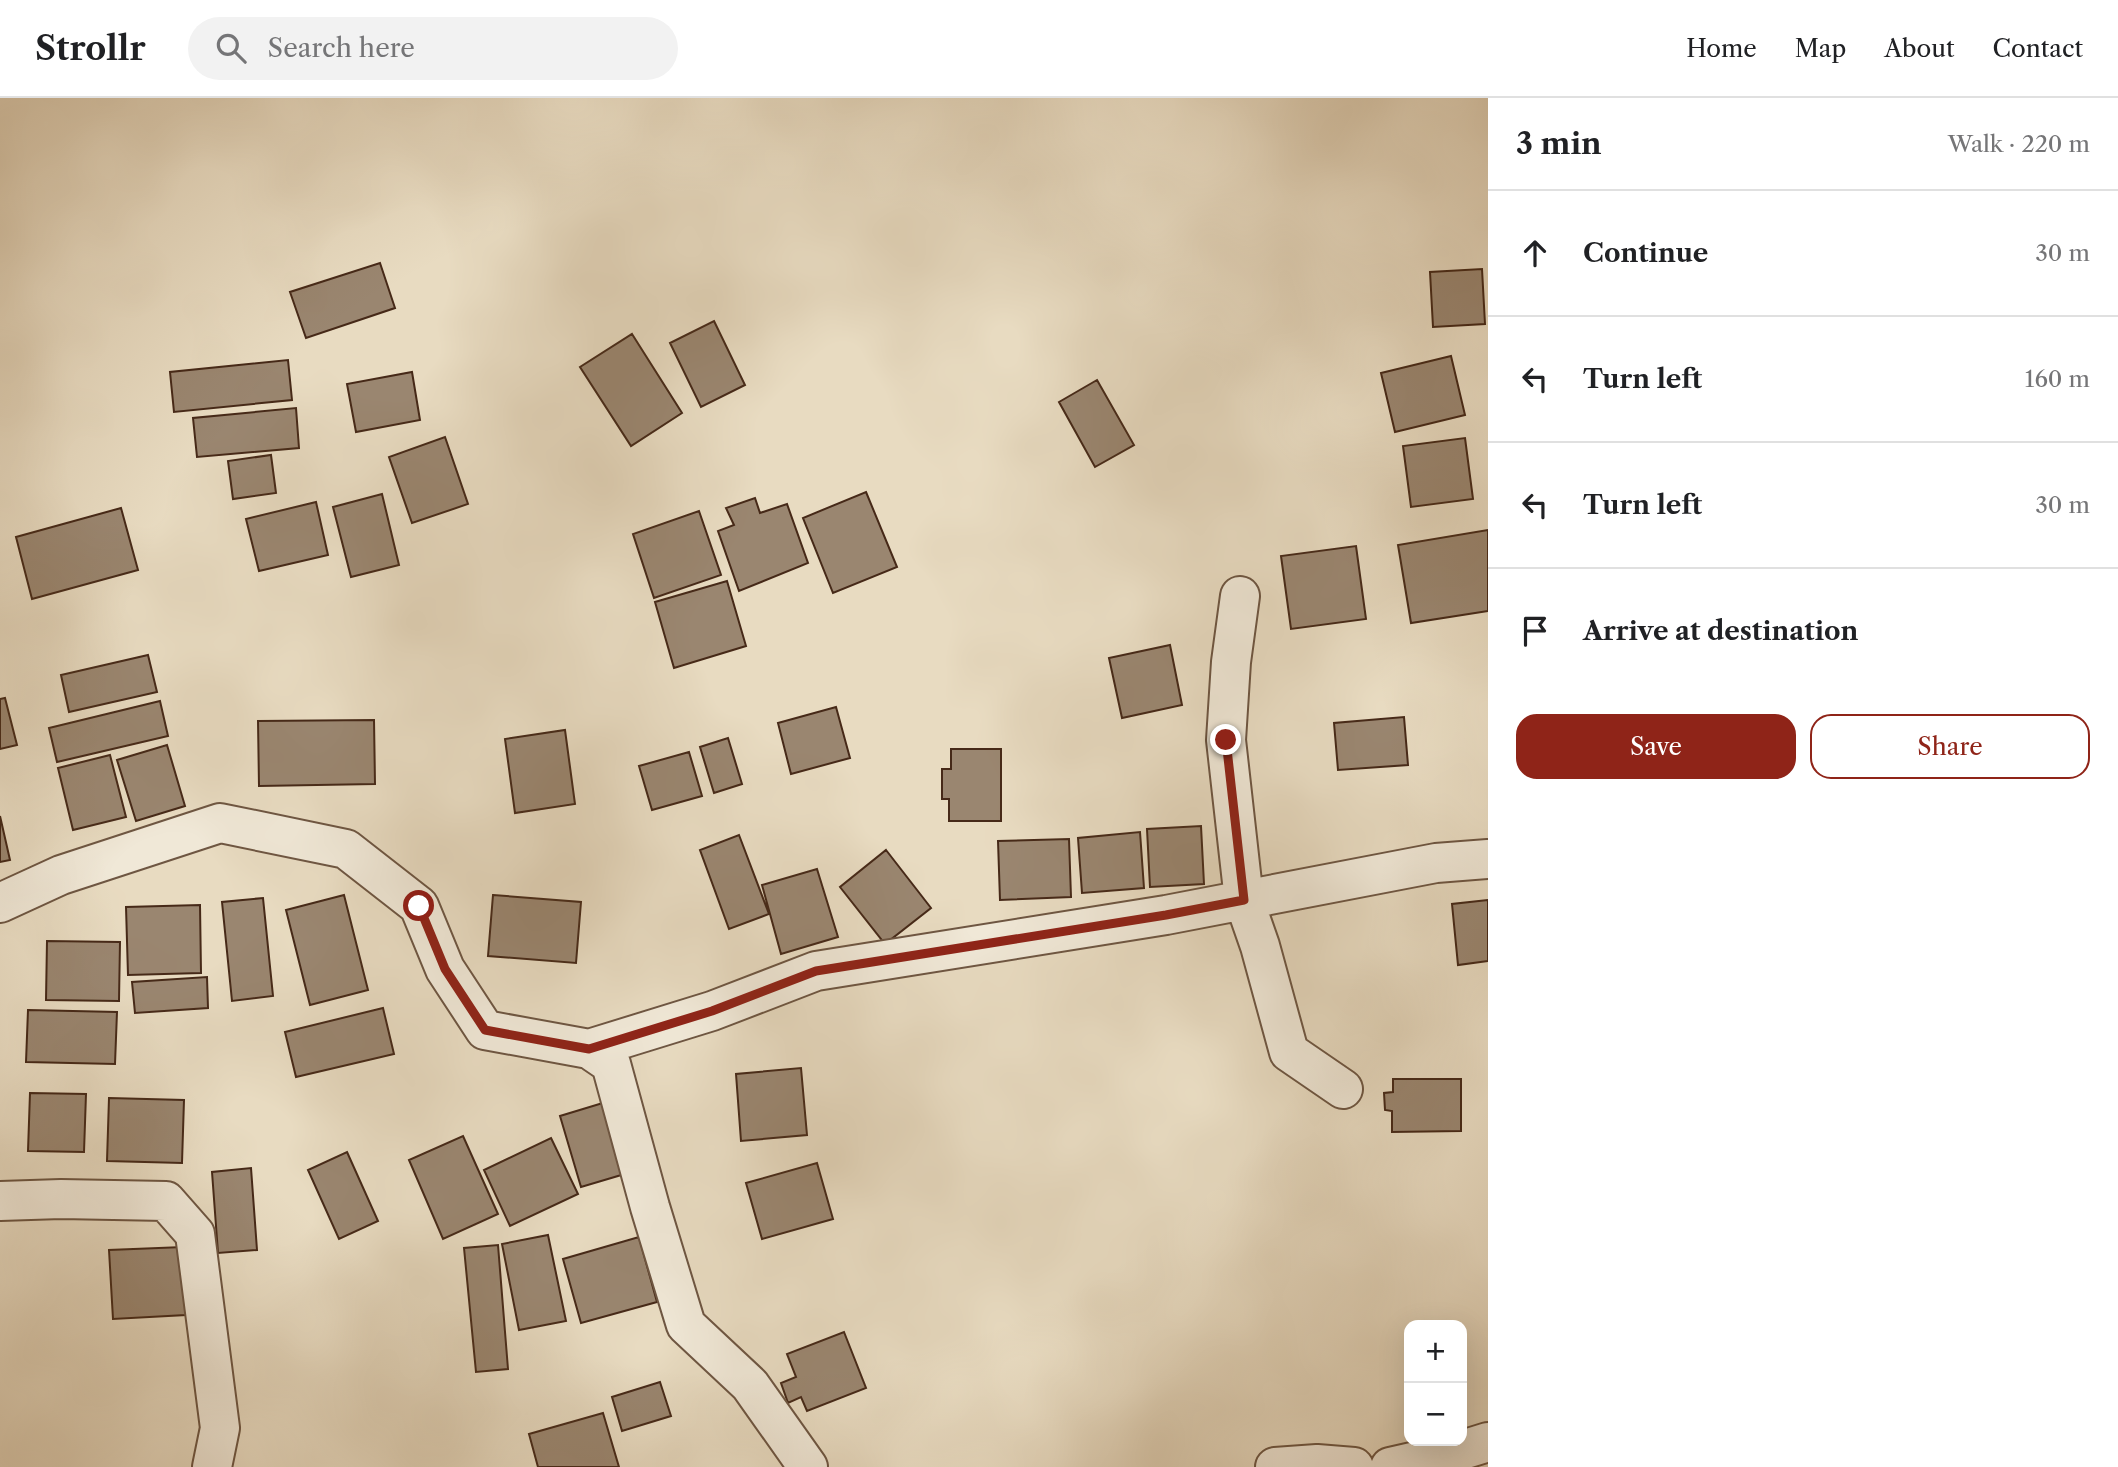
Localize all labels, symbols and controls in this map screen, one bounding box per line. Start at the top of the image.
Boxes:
search box [188,17,678,80]
text: Strollr [35,28,146,69]
icon: search [212,29,250,67]
text: Search here [268,32,415,64]
text: Home [1686,34,1757,63]
text: Map [1795,34,1846,63]
text: About [1884,34,1955,63]
text: Contact [1993,34,2083,63]
text: 3 min [1516,125,1602,162]
text: Walk · 220 m [1948,130,2090,158]
icon: ahead [1516,234,1554,272]
text: Continue [1583,237,1708,269]
text: 30 m [2035,239,2090,267]
icon: left [1516,360,1554,398]
text: Turn left [1583,363,1702,395]
text: 160 m [2025,365,2090,393]
icon: left [1516,486,1554,524]
text: Turn left [1583,489,1702,521]
text: 30 m [2035,491,2090,519]
icon: arrive [1516,612,1554,650]
text: Arrive at destination [1583,615,1858,647]
button: Save [1516,714,1796,779]
button: Share [1810,714,2090,779]
route end [1210,724,1241,755]
route start [403,890,434,921]
map controls [1404,1320,1467,1446]
button: + [1404,1320,1467,1383]
button: − [1404,1383,1467,1446]

